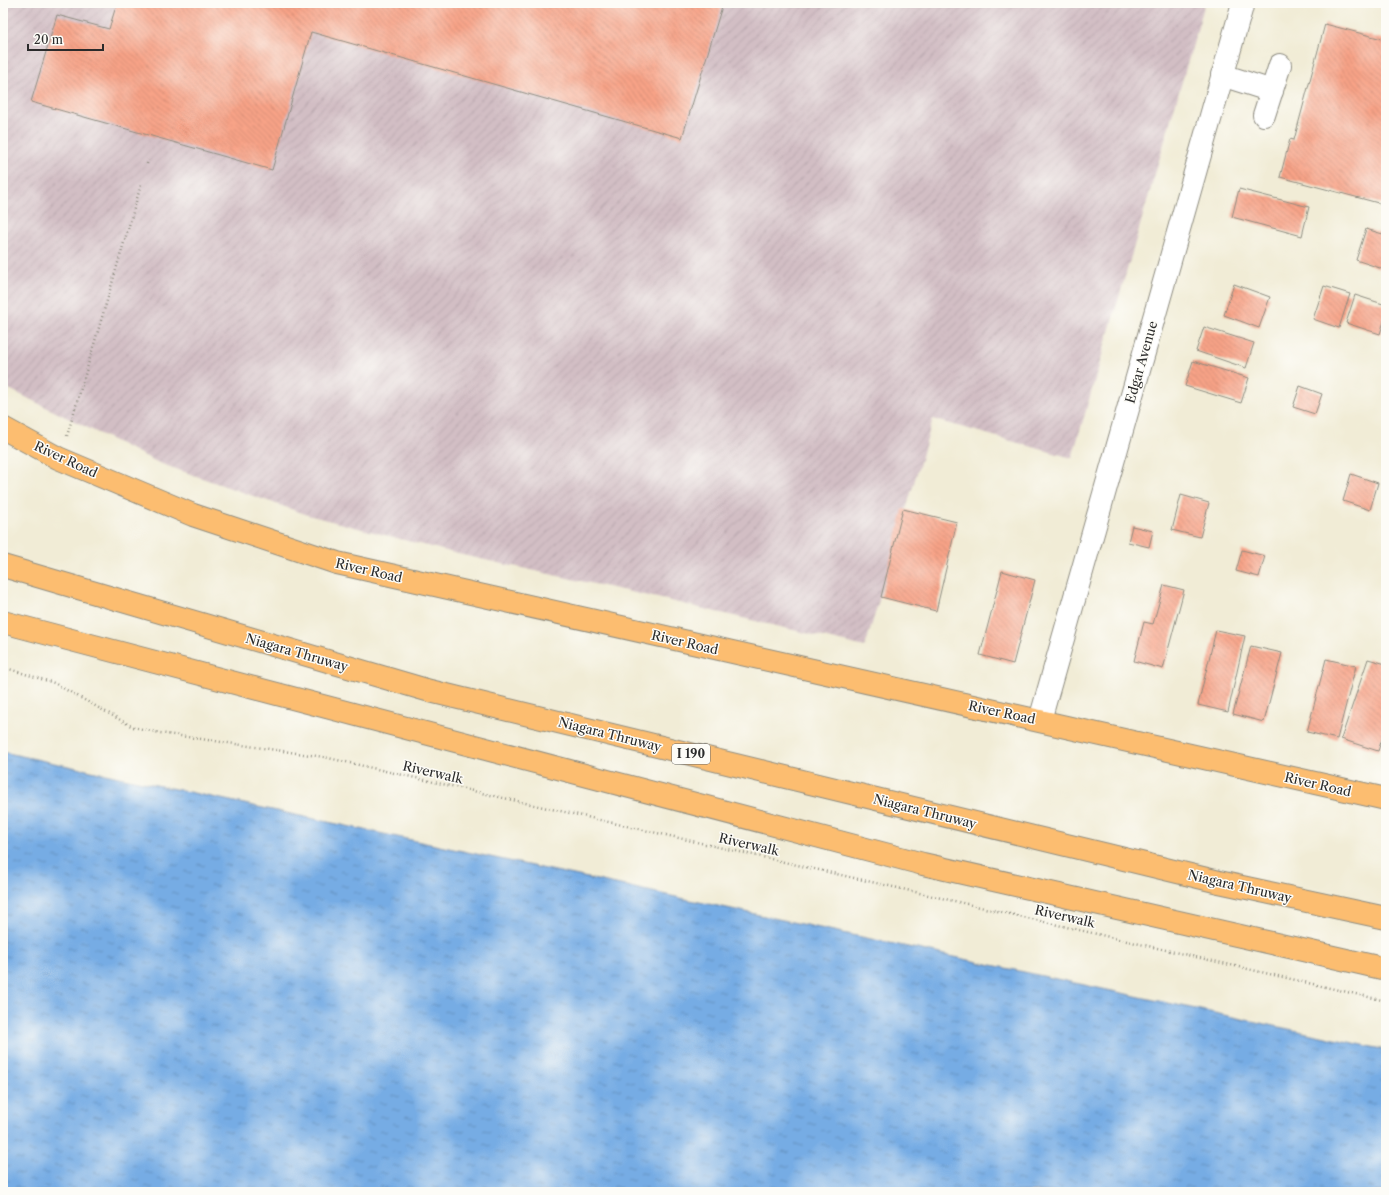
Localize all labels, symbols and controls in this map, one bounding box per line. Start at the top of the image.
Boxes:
scale bar [28,26,103,52]
text: 20 m [34,32,63,47]
street label: Edgar Avenue [1122,319,1160,405]
street label: River Road [32,437,100,481]
street label: River Road [334,555,404,585]
street label: River Road [650,627,720,657]
street label: Niagara Thruway [244,630,351,674]
street label: River Road [967,697,1037,727]
street label: Niagara Thruway [557,713,664,755]
road number: I 190 [672,744,710,764]
street label: Riverwalk [401,757,465,787]
street label: River Road [1283,769,1353,799]
street label: Niagara Thruway [872,790,979,832]
street label: Riverwalk [717,829,781,859]
street label: Niagara Thruway [1187,866,1294,906]
street label: Riverwalk [1033,901,1097,931]

